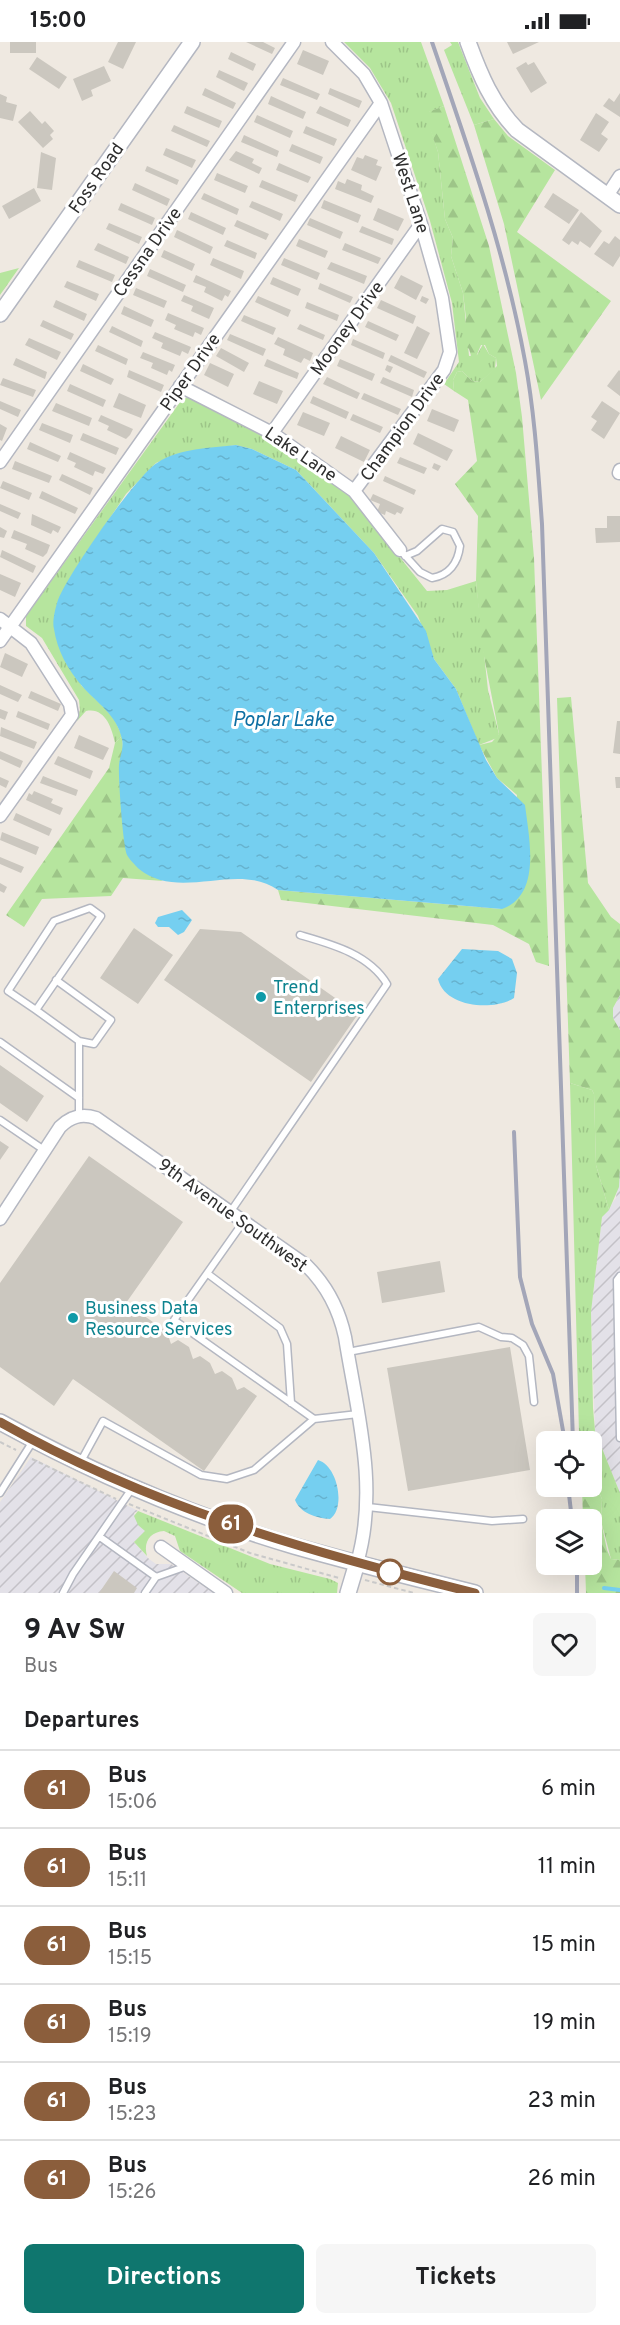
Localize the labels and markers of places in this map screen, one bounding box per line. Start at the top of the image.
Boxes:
place label: Trend Enterprises [273,977,365,1021]
marker: Trend Enterprises [254,990,268,1004]
place label: Business Data Resource Services [85,1298,233,1342]
marker: Business Data Resource Services [66,1311,80,1325]
unlabelled marker [377,1559,403,1585]

